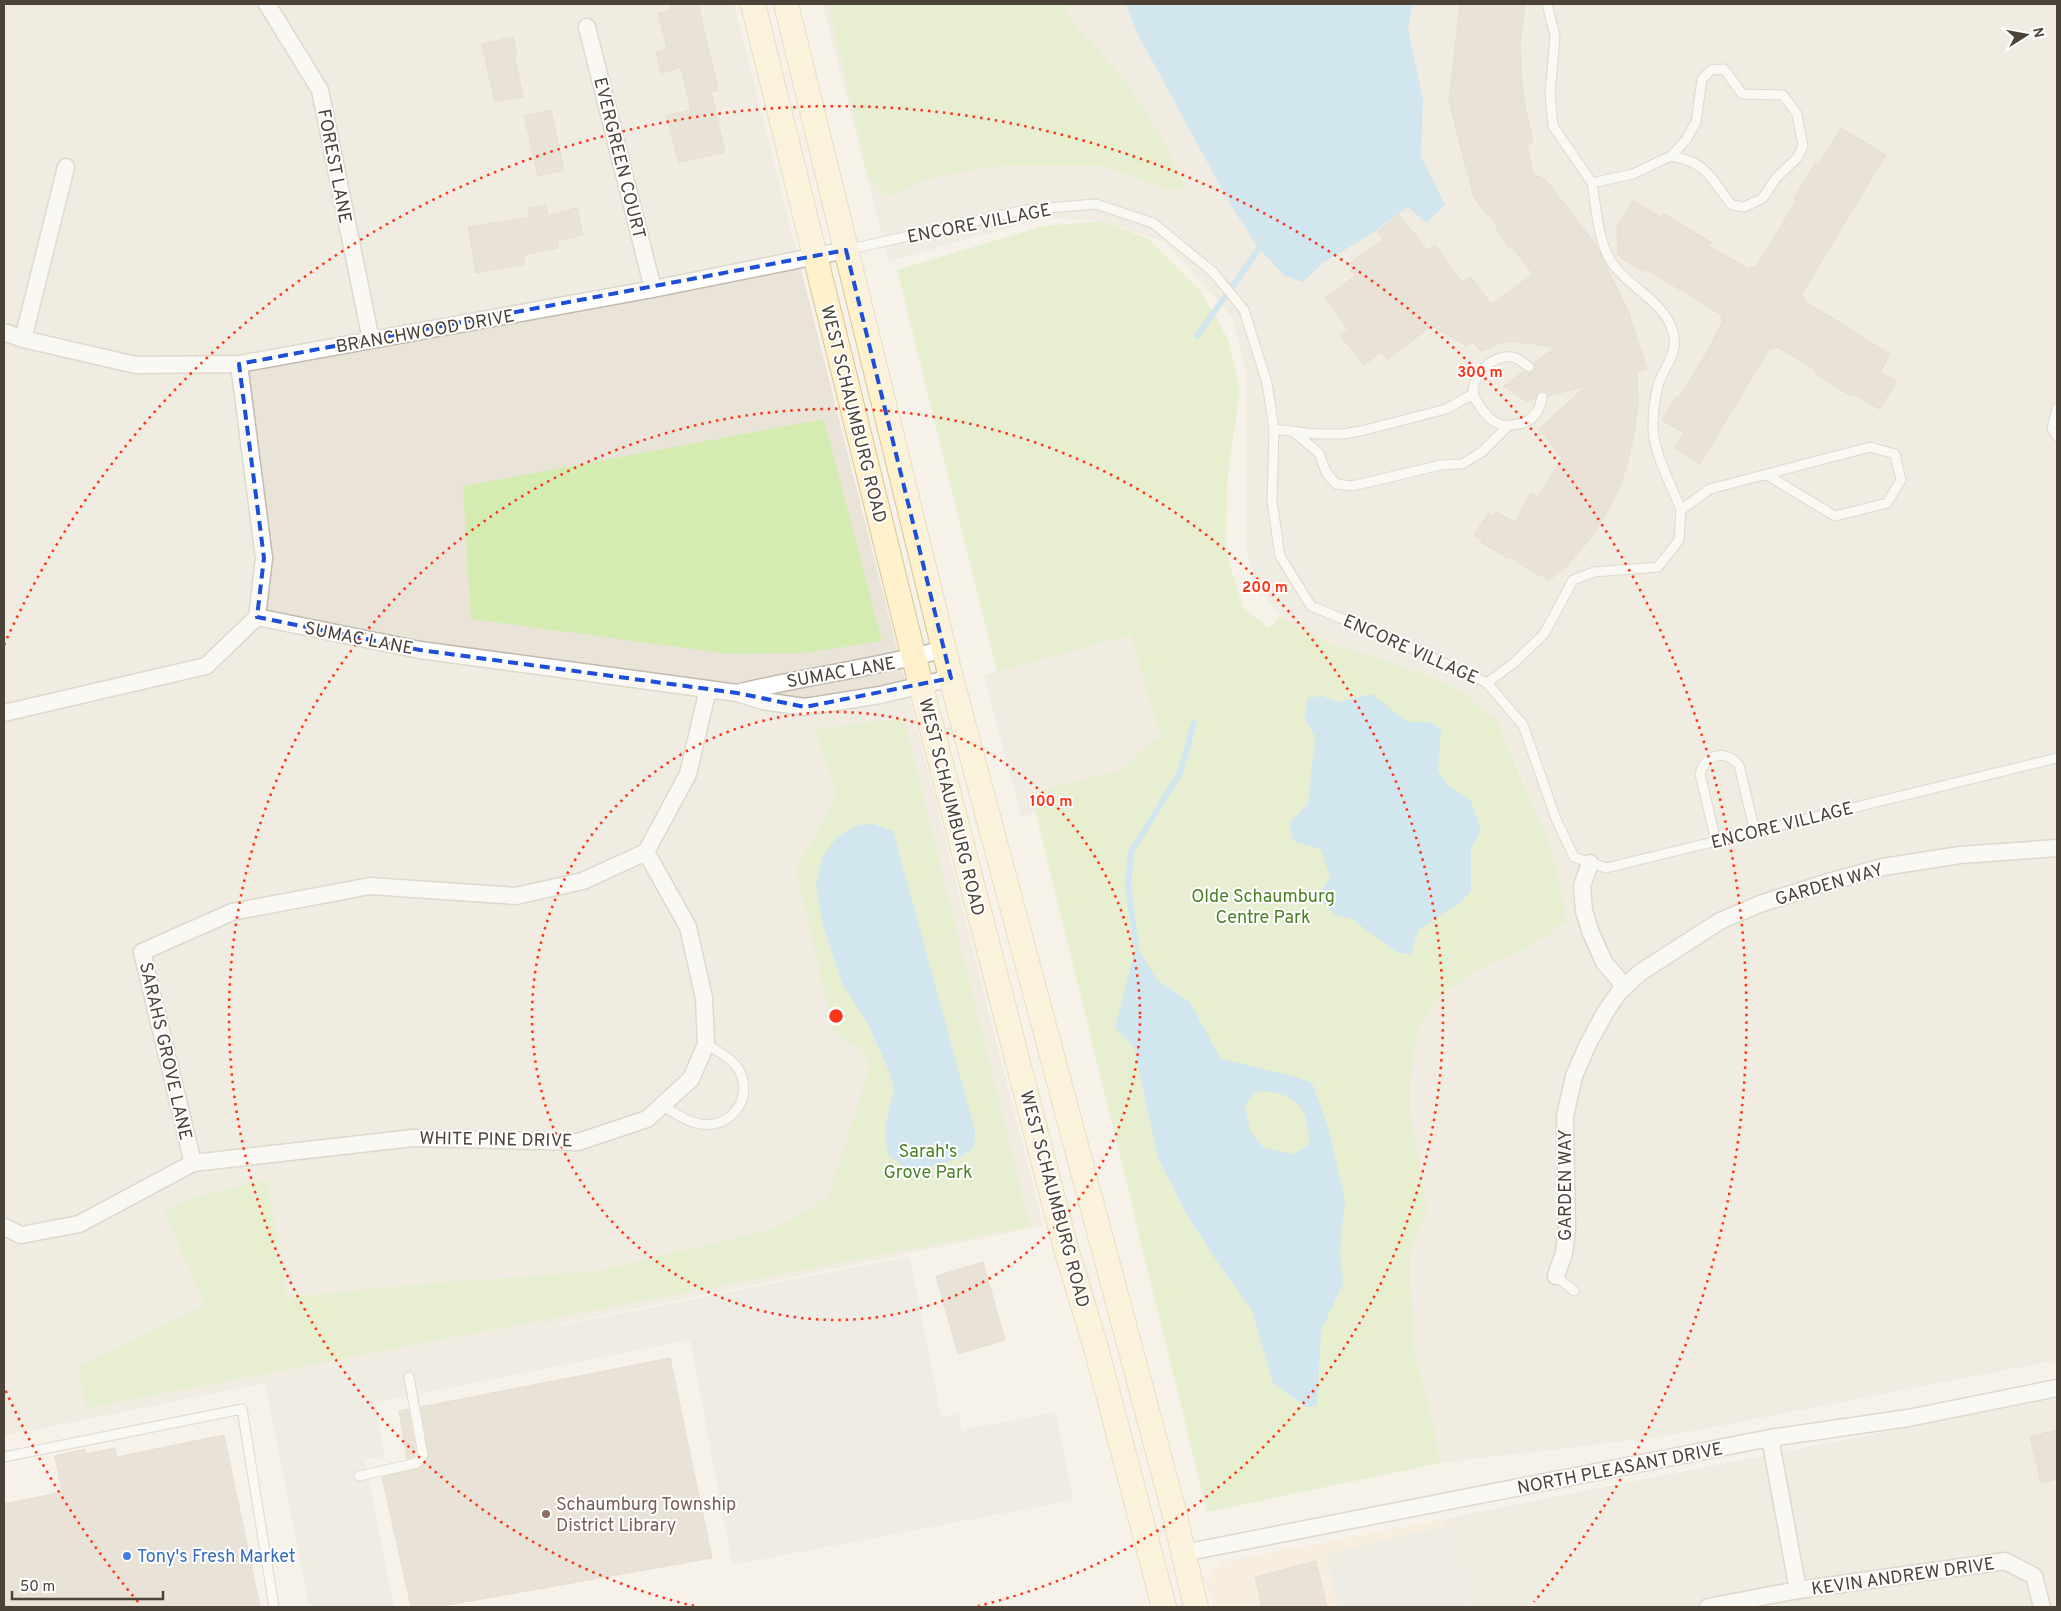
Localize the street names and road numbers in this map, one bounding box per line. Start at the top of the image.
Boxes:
street label: EVERGREEN COURT [587,75,650,242]
street label: FOREST LANE [311,107,356,225]
street label: ENCORE VILLAGE [906,199,1053,250]
street label: WEST SCHAUMBURG ROAD [814,303,891,526]
street label: BRANCHWOOD DRIVE [334,305,516,360]
street label: ENCORE VILLAGE [1339,610,1482,691]
street label: SUMAC LANE [302,618,415,661]
street label: SUMAC LANE [785,653,898,694]
street label: WEST SCHAUMBURG ROAD [912,696,989,919]
street label: ENCORE VILLAGE [1709,798,1856,855]
street label: GARDEN WAY [1773,859,1886,912]
street label: SARAHS GROVE LANE [133,960,196,1142]
street label: WEST SCHAUMBURG ROAD [1013,1088,1094,1310]
street label: WHITE PINE DRIVE [419,1128,573,1153]
street label: GARDEN WAY [1555,1129,1578,1241]
street label: NORTH PLEASANT DRIVE [1516,1438,1725,1501]
street label: KEVIN ANDREW DRIVE [1810,1553,1996,1602]

